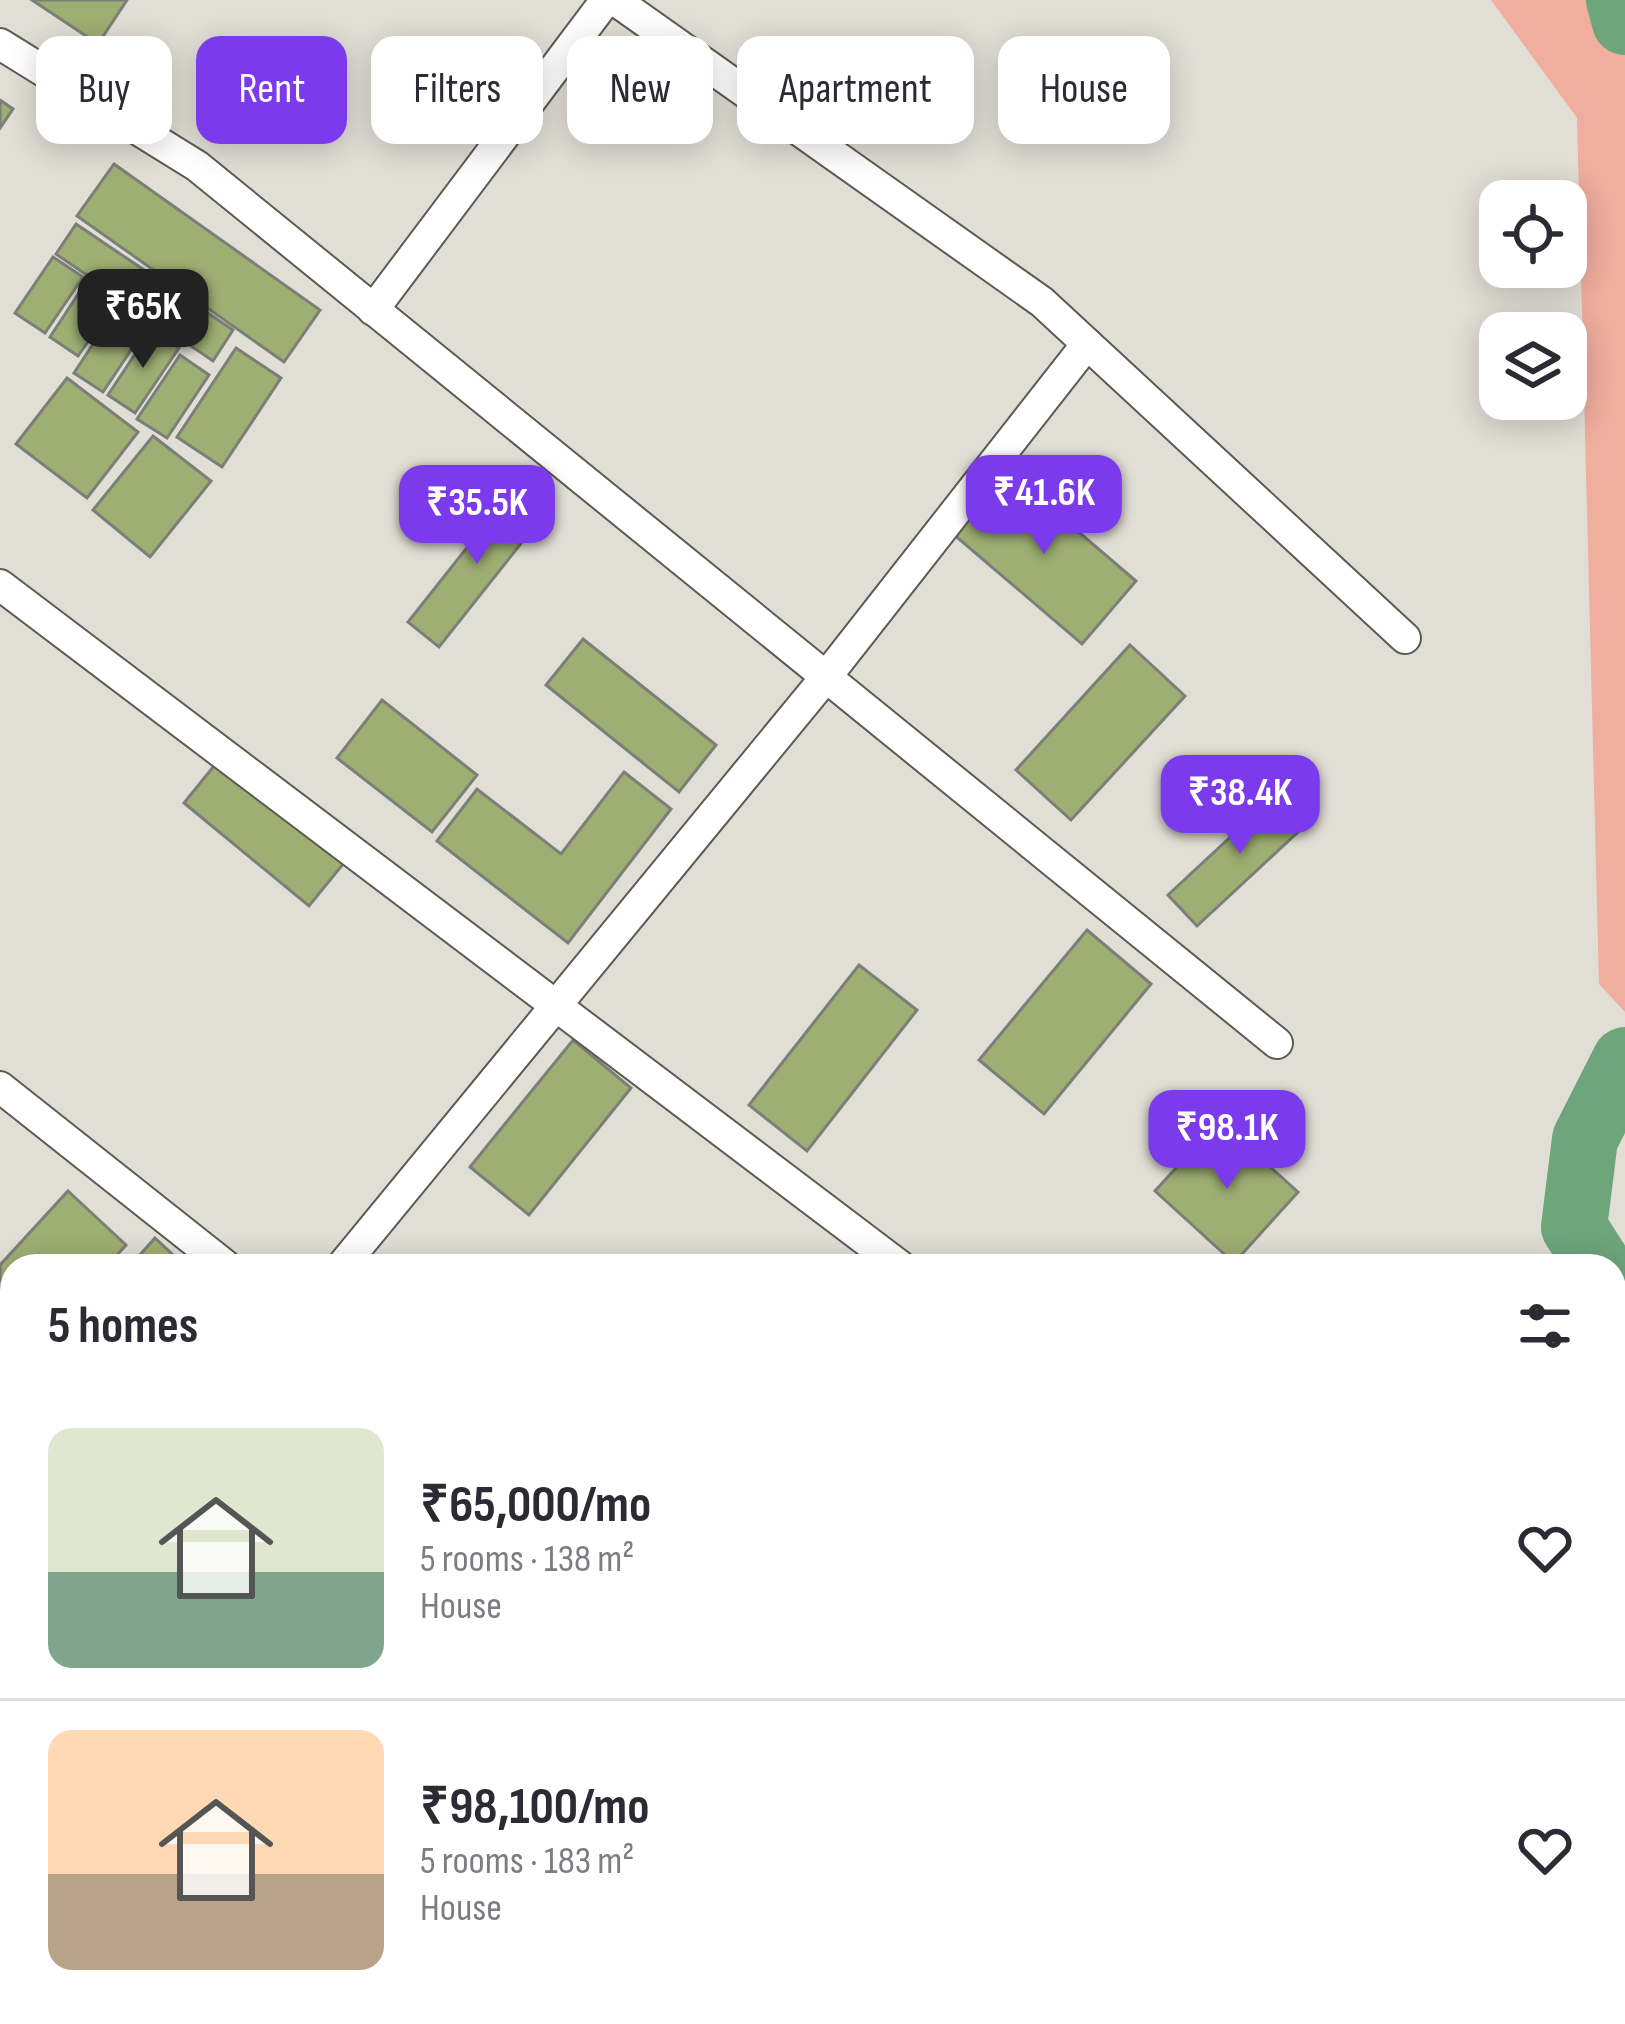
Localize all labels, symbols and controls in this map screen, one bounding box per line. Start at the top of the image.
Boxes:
chip: Buy [36,36,172,144]
chip: Rent [196,36,347,144]
chip: Filters [371,36,543,144]
chip: New [567,36,713,144]
chip: Apartment [737,36,974,144]
chip: House [998,36,1170,144]
map controls [1479,180,1587,420]
button: locate [1479,180,1587,288]
pin: ₹65K [72,269,214,371]
text: ₹65K [104,284,182,331]
button: layers [1479,312,1587,420]
pin: ₹41.6K [946,455,1142,557]
pin: ₹35.5K [379,465,575,567]
text: ₹41.6K [993,470,1095,517]
text: ₹35.5K [426,480,528,527]
pin: ₹38.4K [1142,755,1338,857]
text: ₹38.4K [1188,770,1292,817]
pin: ₹98.1K [1129,1090,1325,1192]
text: ₹98.1K [1175,1105,1279,1152]
icon: filters [1512,1293,1578,1359]
text: 5 homes [48,1296,198,1357]
text: ₹65,000/mo [420,1475,651,1536]
icon: home [144,1476,288,1620]
icon: heart [1512,1515,1578,1581]
text: 5 rooms · 138 m² [420,1536,634,1583]
text: House [420,1583,502,1630]
text: ₹98,100/mo [420,1777,649,1838]
icon: home [144,1778,288,1922]
icon: heart [1512,1817,1578,1883]
text: 5 rooms · 183 m² [420,1838,634,1885]
text: House [420,1885,502,1932]

